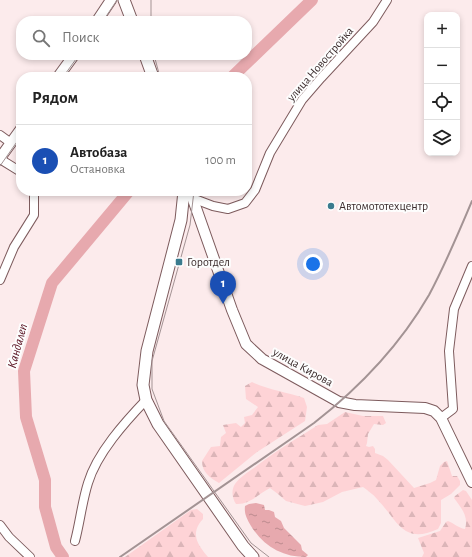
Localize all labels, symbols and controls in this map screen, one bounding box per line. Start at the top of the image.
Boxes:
map controls [424,12,460,156]
button: + [424,12,460,48]
search box [16,16,252,60]
street label: улица Новостройка [284,24,356,105]
icon: search [30,27,52,49]
text: Поиск [62,30,100,45]
button: − [424,48,460,84]
button: locate [424,84,460,120]
text: Рядом [32,89,78,106]
button: layers [424,120,460,156]
text: Автобаза [70,145,127,160]
text: 1 [43,154,47,167]
text: 100 m [205,154,236,167]
text: Остановка [70,163,125,176]
place label: Автомототехцентр [339,200,428,212]
marker: Автомототехцентр [326,201,336,211]
your location [303,254,323,274]
place label: Горотдел [187,256,230,268]
marker: Горотдел [174,257,184,267]
pin: 1 [210,271,236,304]
water label: Кандалеп [6,322,30,370]
street label: улица Кирова [270,345,335,390]

